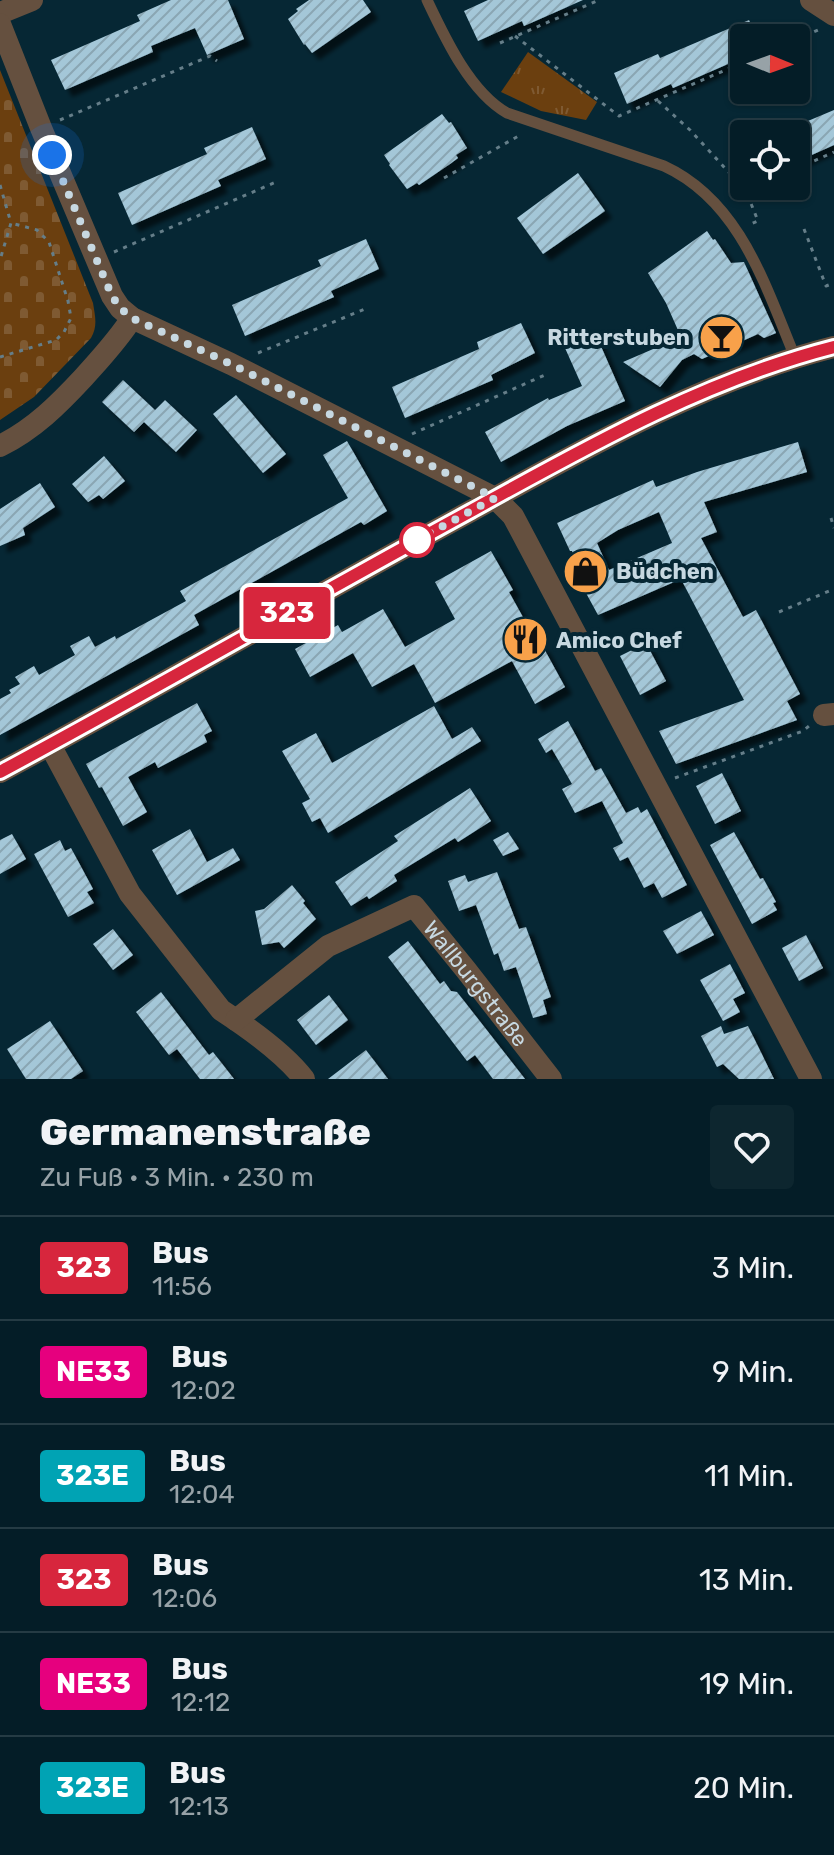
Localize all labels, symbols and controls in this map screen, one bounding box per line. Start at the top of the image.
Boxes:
north arrow [730,24,810,104]
map controls [730,24,810,200]
button: locate [730,120,810,200]
your location [32,135,72,175]
bar icon: Ritterstuben [697,313,745,361]
place label: Ritterstuben [547,324,690,351]
unlabelled marker [400,523,434,557]
shop icon: Büdchen [561,547,609,595]
place label: Büdchen [616,558,714,585]
line badge: 323 [241,587,333,639]
text: 323 [259,596,315,629]
restaurant icon: Amico Chef [501,616,549,664]
place label: Amico Chef [556,627,682,654]
street label: Wallburgstraße [417,915,534,1052]
button: heart [710,1105,794,1189]
text: Germanenstraße [40,1109,371,1155]
text: Zu Fuß · 3 Min. · 230 m [40,1162,314,1193]
text: Bus [152,1235,209,1271]
text: 3 Min. [712,1250,794,1286]
text: 323 [56,1251,112,1284]
text: 11:56 [152,1271,212,1302]
text: Bus [171,1339,228,1375]
text: 9 Min. [712,1354,794,1390]
text: NE33 [56,1355,131,1388]
text: 12:02 [171,1375,236,1406]
text: Bus [169,1443,226,1479]
text: 11 Min. [704,1458,794,1494]
text: 323E [56,1459,129,1492]
text: 12:04 [169,1479,235,1510]
text: Bus [152,1547,209,1583]
text: 13 Min. [699,1562,794,1598]
text: 323 [56,1563,112,1596]
text: 12:06 [152,1583,217,1614]
text: Bus [171,1651,228,1687]
text: 19 Min. [699,1666,794,1702]
text: NE33 [56,1667,131,1700]
text: 12:12 [171,1687,230,1718]
text: Bus [169,1755,226,1791]
text: 20 Min. [693,1770,794,1806]
text: 323E [56,1771,129,1804]
text: 12:13 [169,1791,229,1822]

